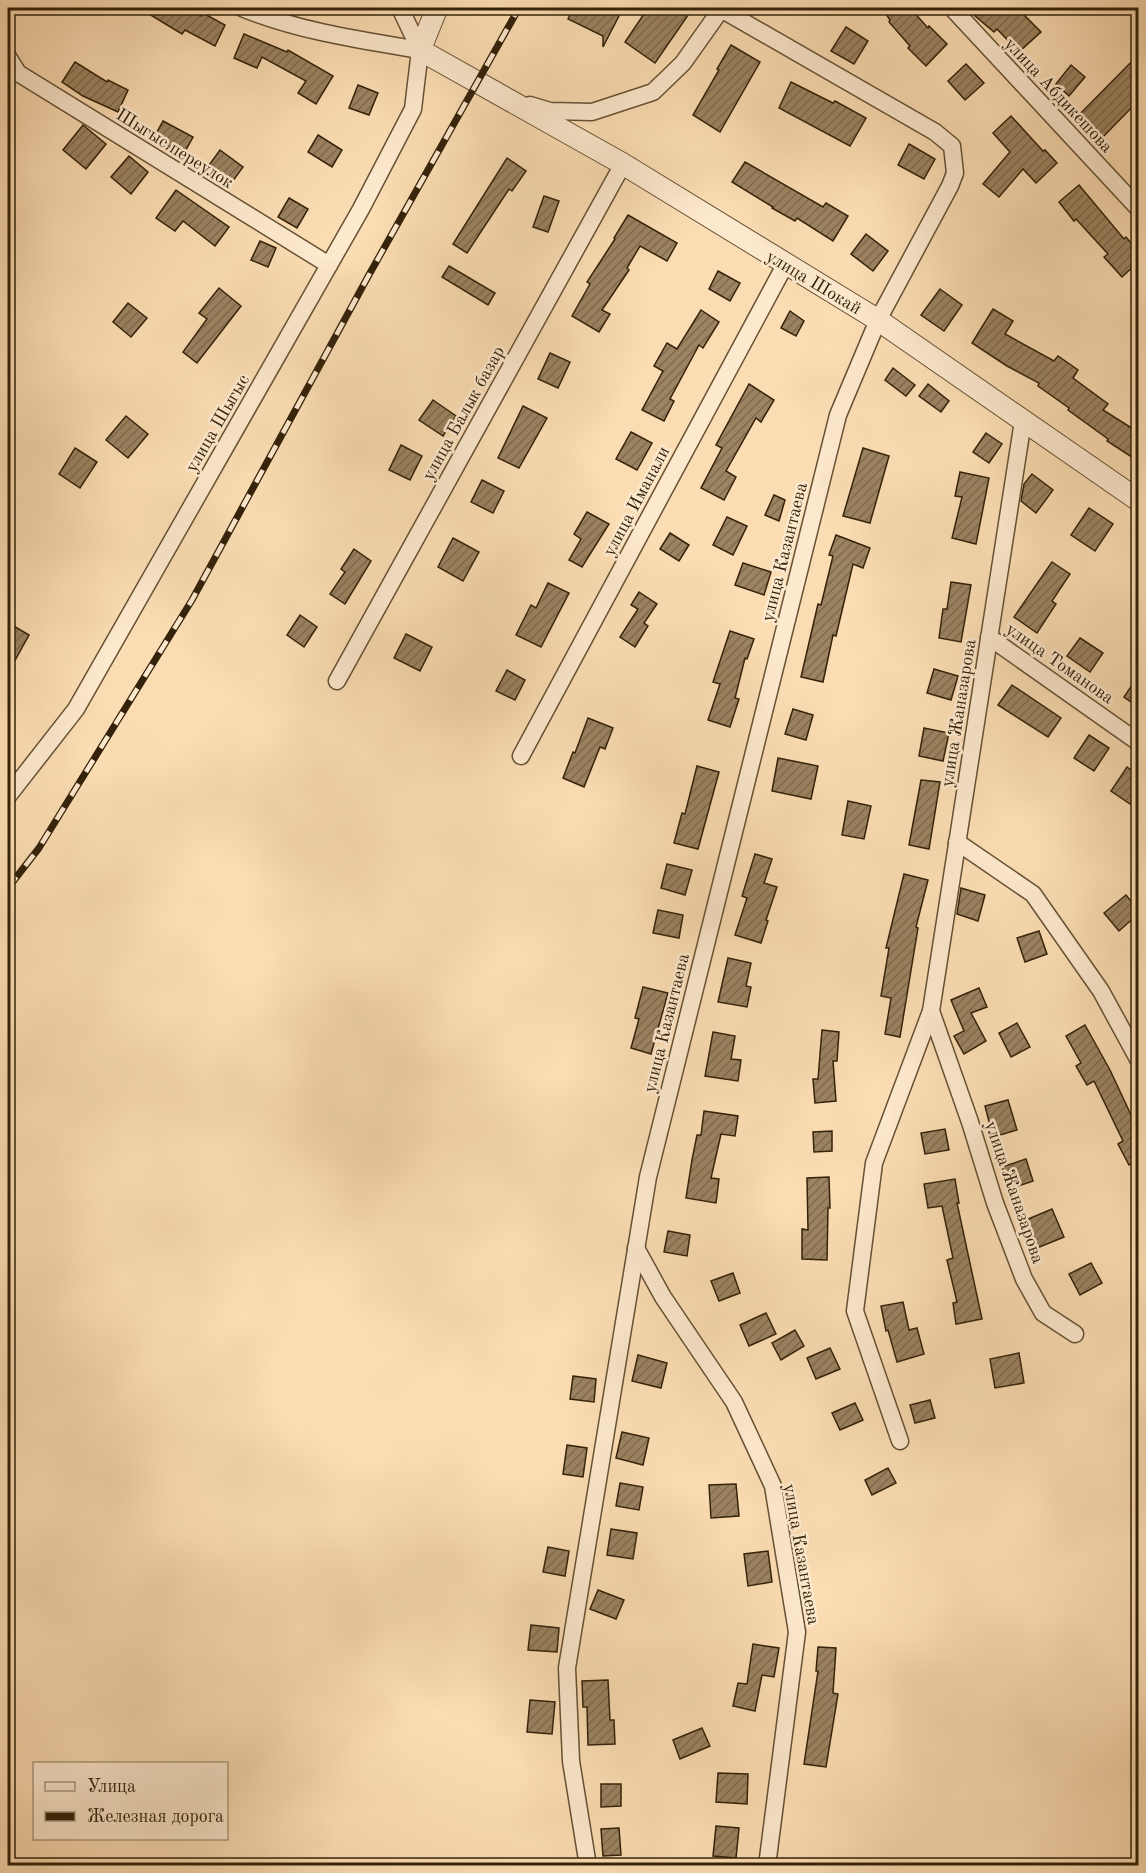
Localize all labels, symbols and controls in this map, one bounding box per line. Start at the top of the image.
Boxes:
street label: улица Абдикешова [1001,35,1116,157]
street label: Шыгыс переулок [113,106,236,192]
street label: улица Шокай [763,247,864,318]
street label: улица Балык базар [419,343,508,484]
street label: улица Шыгыс [183,371,253,475]
street label: улица Иманали [600,444,673,559]
street label: улица Казантаева [759,481,811,624]
street label: улица Томанова [1002,620,1117,708]
street label: улица Жаназарова [938,638,980,788]
street label: улица Казантаева [641,952,693,1095]
street label: улица Жаназарова [981,1119,1047,1266]
street label: улица Казантаева [780,1482,822,1626]
legend [33,1762,228,1840]
text: Улица [87,1778,136,1796]
text: Железная дорога [87,1808,224,1826]

